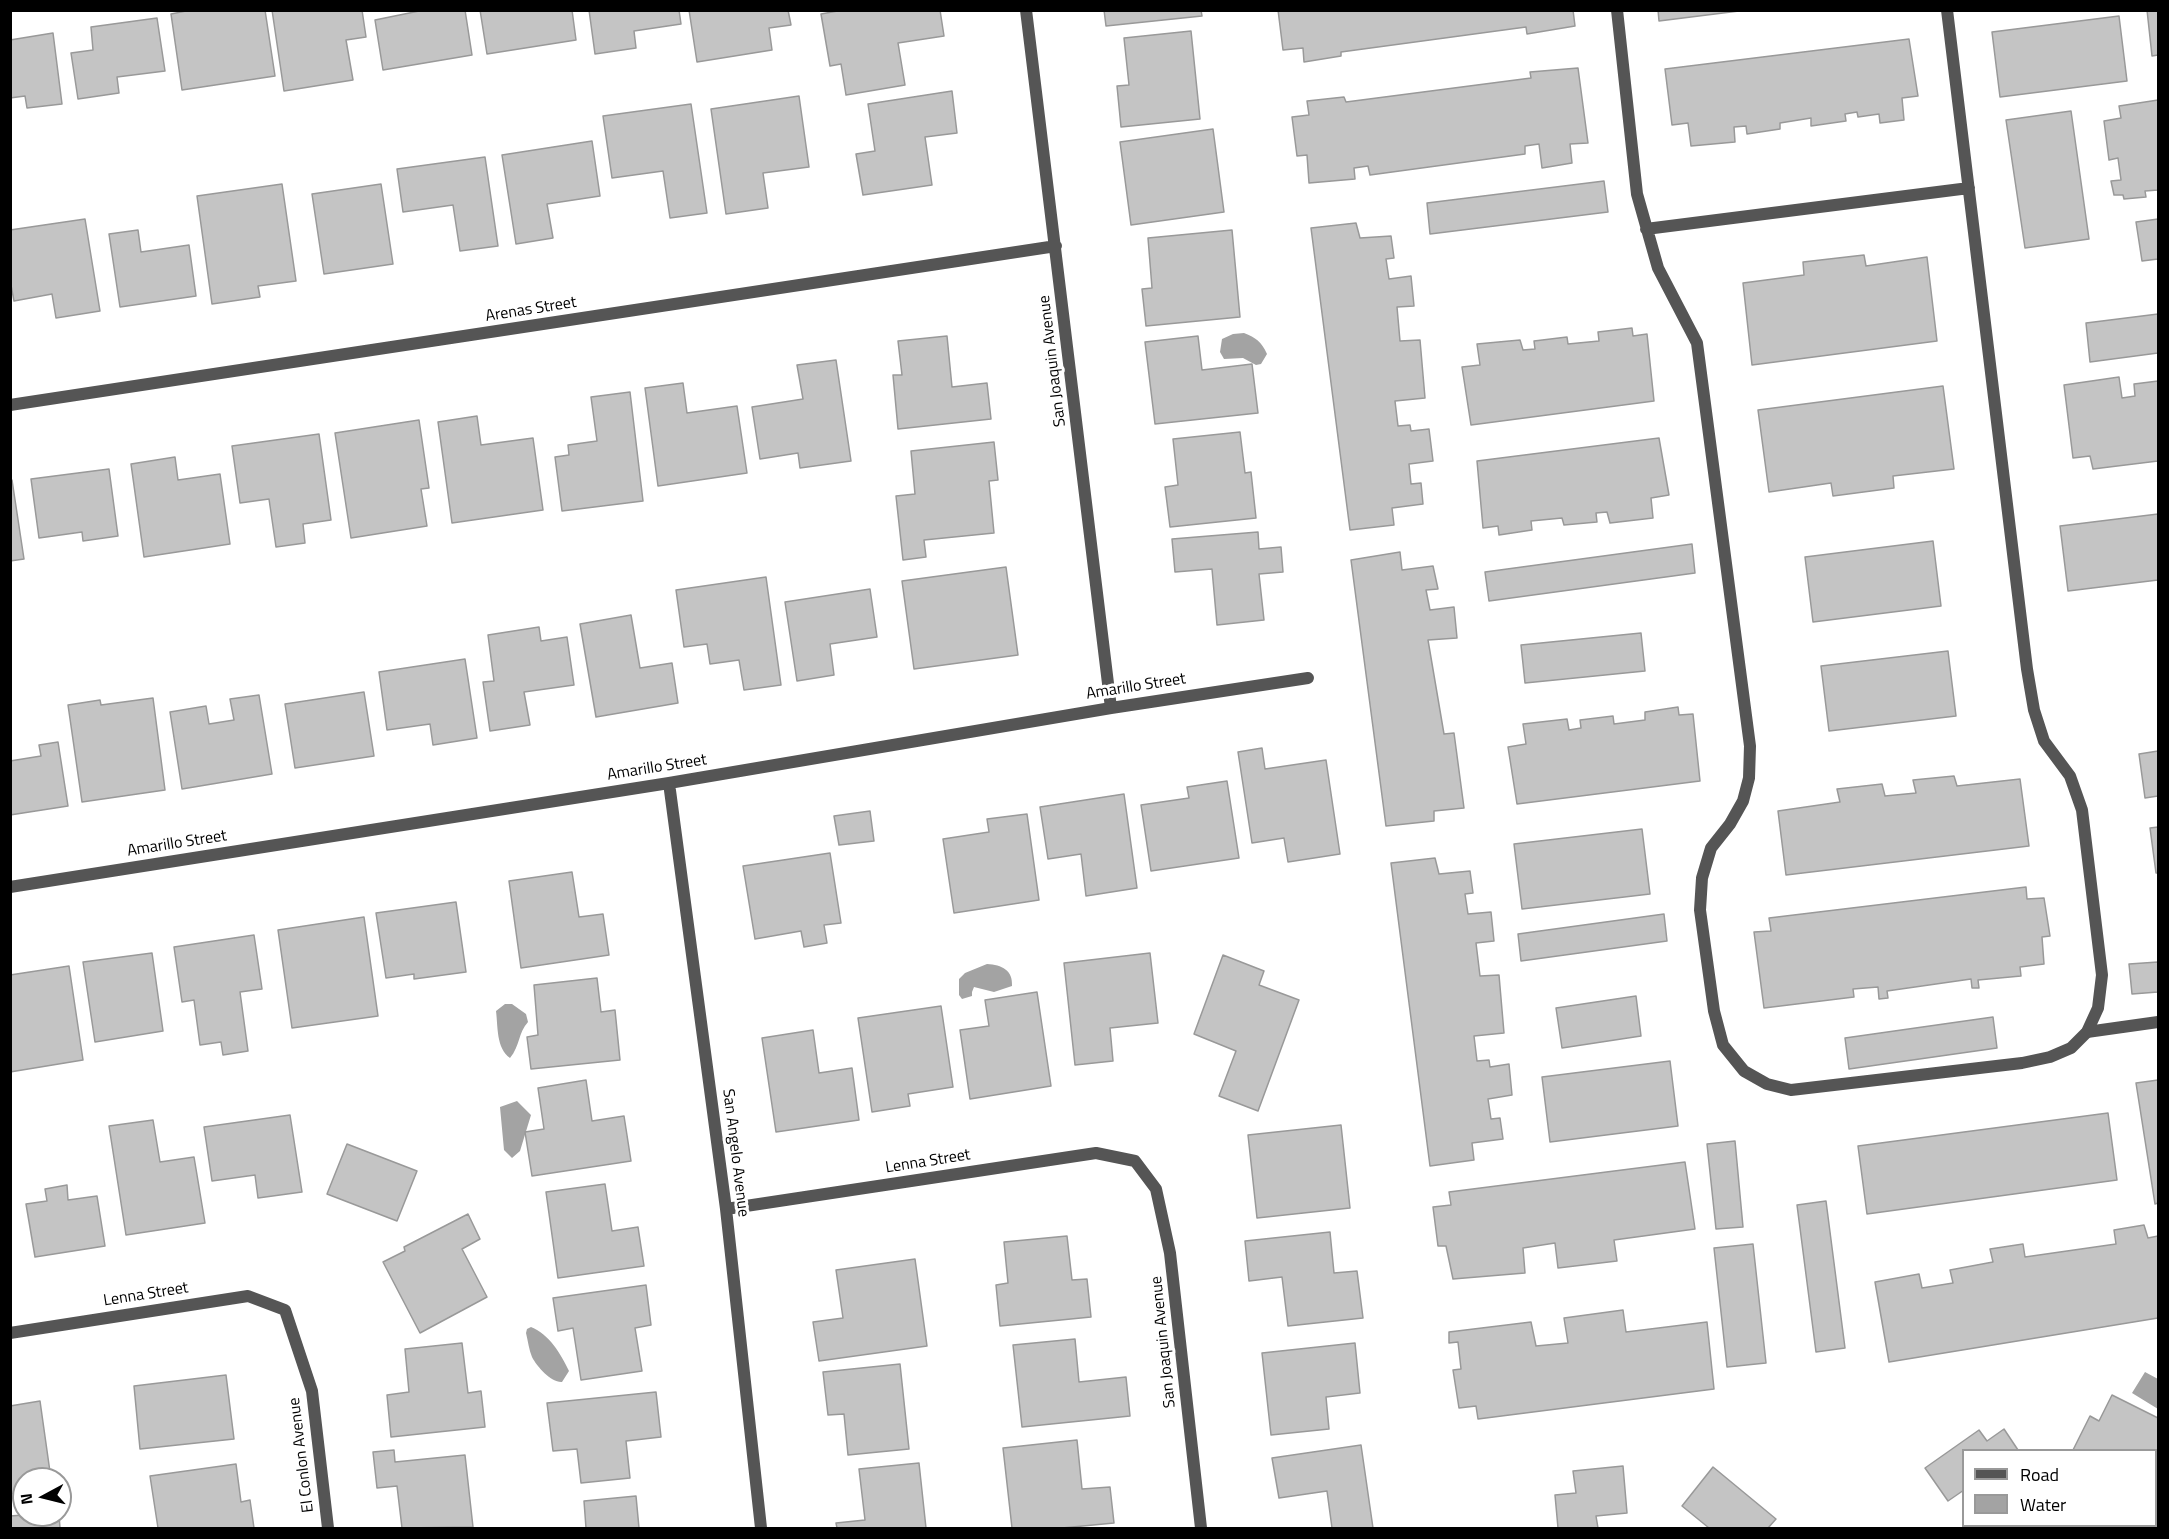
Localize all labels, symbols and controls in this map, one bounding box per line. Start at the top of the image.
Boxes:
street label: Arenas Street [484,293,578,327]
street label: San Joaquin Avenue [1035,294,1071,428]
street label: Amarillo Street [1085,670,1187,704]
street label: Amarillo Street [606,751,708,785]
street label: Amarillo Street [126,827,228,861]
street label: San Angelo Avenue [718,1088,752,1218]
street label: Lenna Street [884,1146,972,1178]
street label: San Joaquin Avenue [1148,1275,1180,1409]
street label: Lenna Street [102,1279,190,1311]
street label: El Conlon Avenue [285,1396,319,1514]
legend [1962,1449,2157,1527]
text: Road [2020,1461,2059,1488]
north arrow [12,1467,72,1527]
text: Water [2020,1491,2066,1518]
text: N [14,1492,39,1506]

